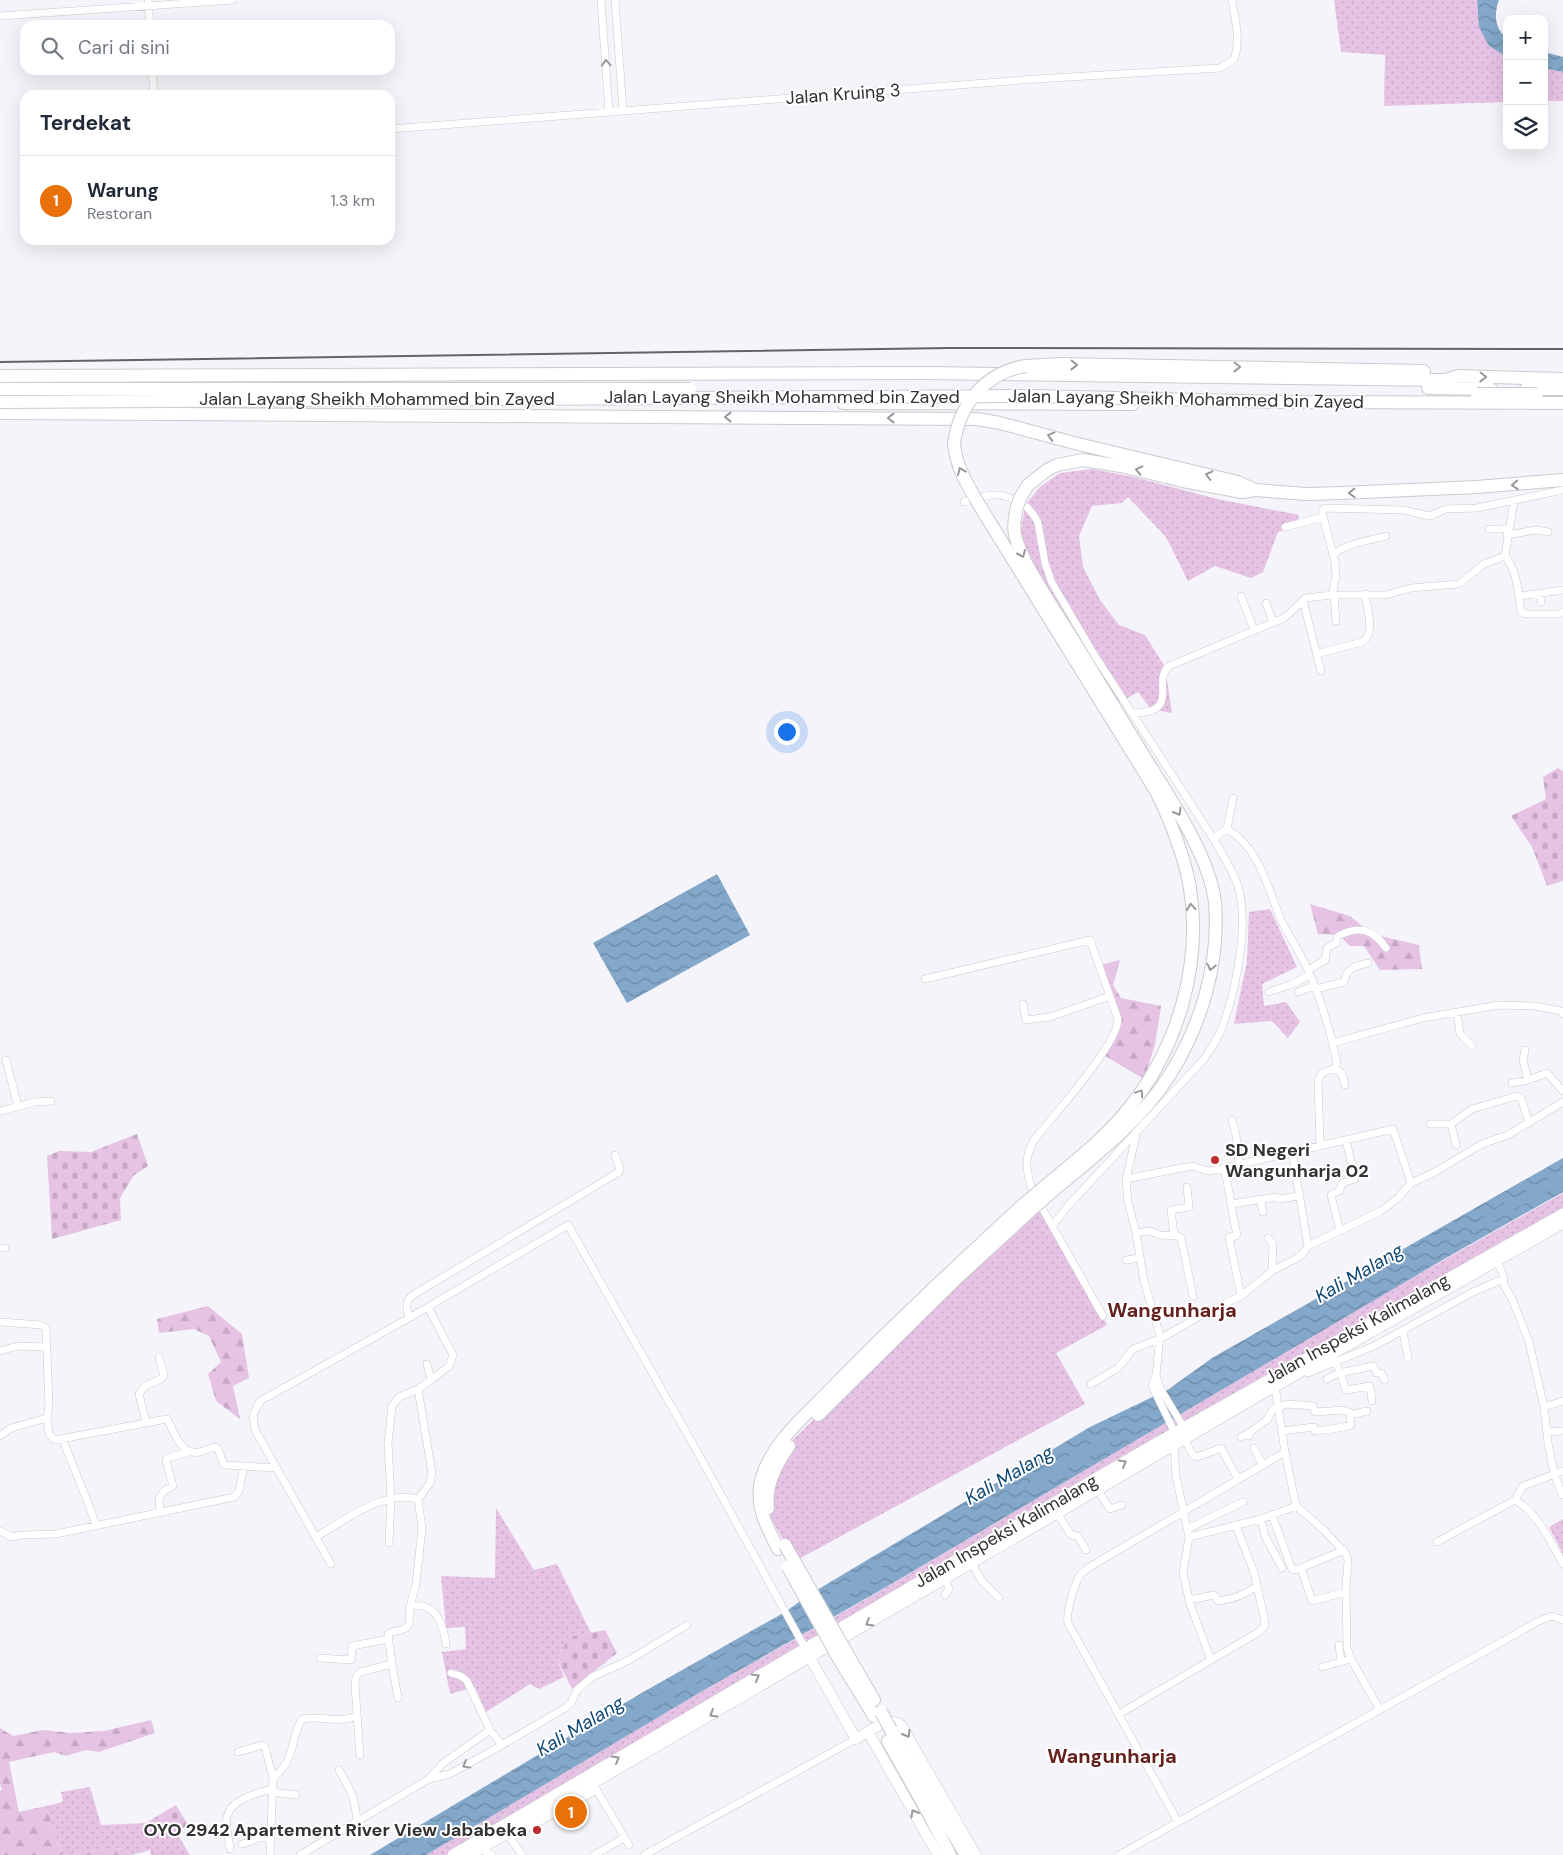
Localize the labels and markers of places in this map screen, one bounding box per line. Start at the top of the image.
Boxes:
place label: SD Negeri Wangunharja 02 [1225,1138,1369,1183]
marker: SD Negeri Wangunharja 02 [1209,1154,1221,1166]
pin: 1 [555,1793,587,1831]
place label: OYO 2942 Apartement River View Jababeka [143,1818,527,1842]
marker: OYO 2942 Apartement River View Jababeka [531,1824,543,1836]

